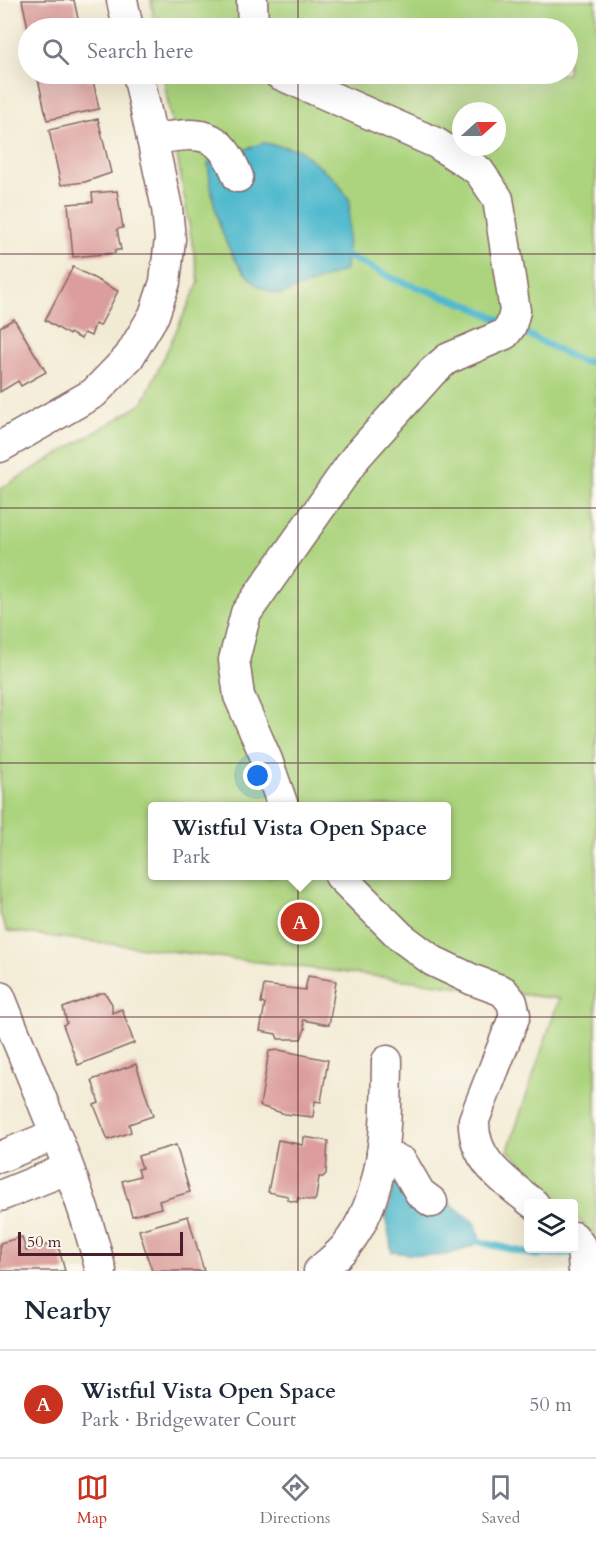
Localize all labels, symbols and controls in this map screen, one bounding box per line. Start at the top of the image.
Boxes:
search box [18,18,578,84]
icon: search [39,35,72,68]
text: Search here [87,36,194,66]
north arrow [452,102,506,156]
your location [243,761,272,790]
popup [148,802,451,880]
text: Wistful Vista Open Space [172,813,427,843]
text: Park [172,843,210,870]
pin: A [280,900,320,944]
map controls [524,1199,578,1253]
button: layers [524,1199,578,1253]
scale bar [18,1229,183,1256]
text: 50 m [27,1231,61,1253]
text: Nearby [24,1293,112,1328]
text: Wistful Vista Open Space [81,1376,336,1406]
text: A [36,1391,51,1418]
text: 50 m [529,1391,572,1418]
text: Park · Bridgewater Court [81,1406,296,1433]
tab: Map [76,1471,109,1529]
tab: Directions [260,1471,330,1529]
tab: Saved [482,1471,520,1529]

